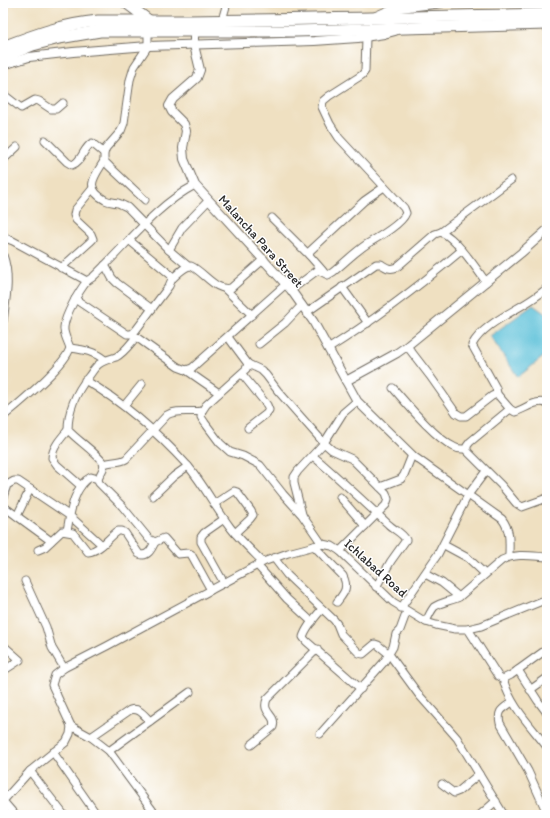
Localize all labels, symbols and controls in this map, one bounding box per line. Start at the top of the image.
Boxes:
street label: Malancha Para Street [215,192,307,290]
street label: Ichlabad Road [341,536,411,600]

